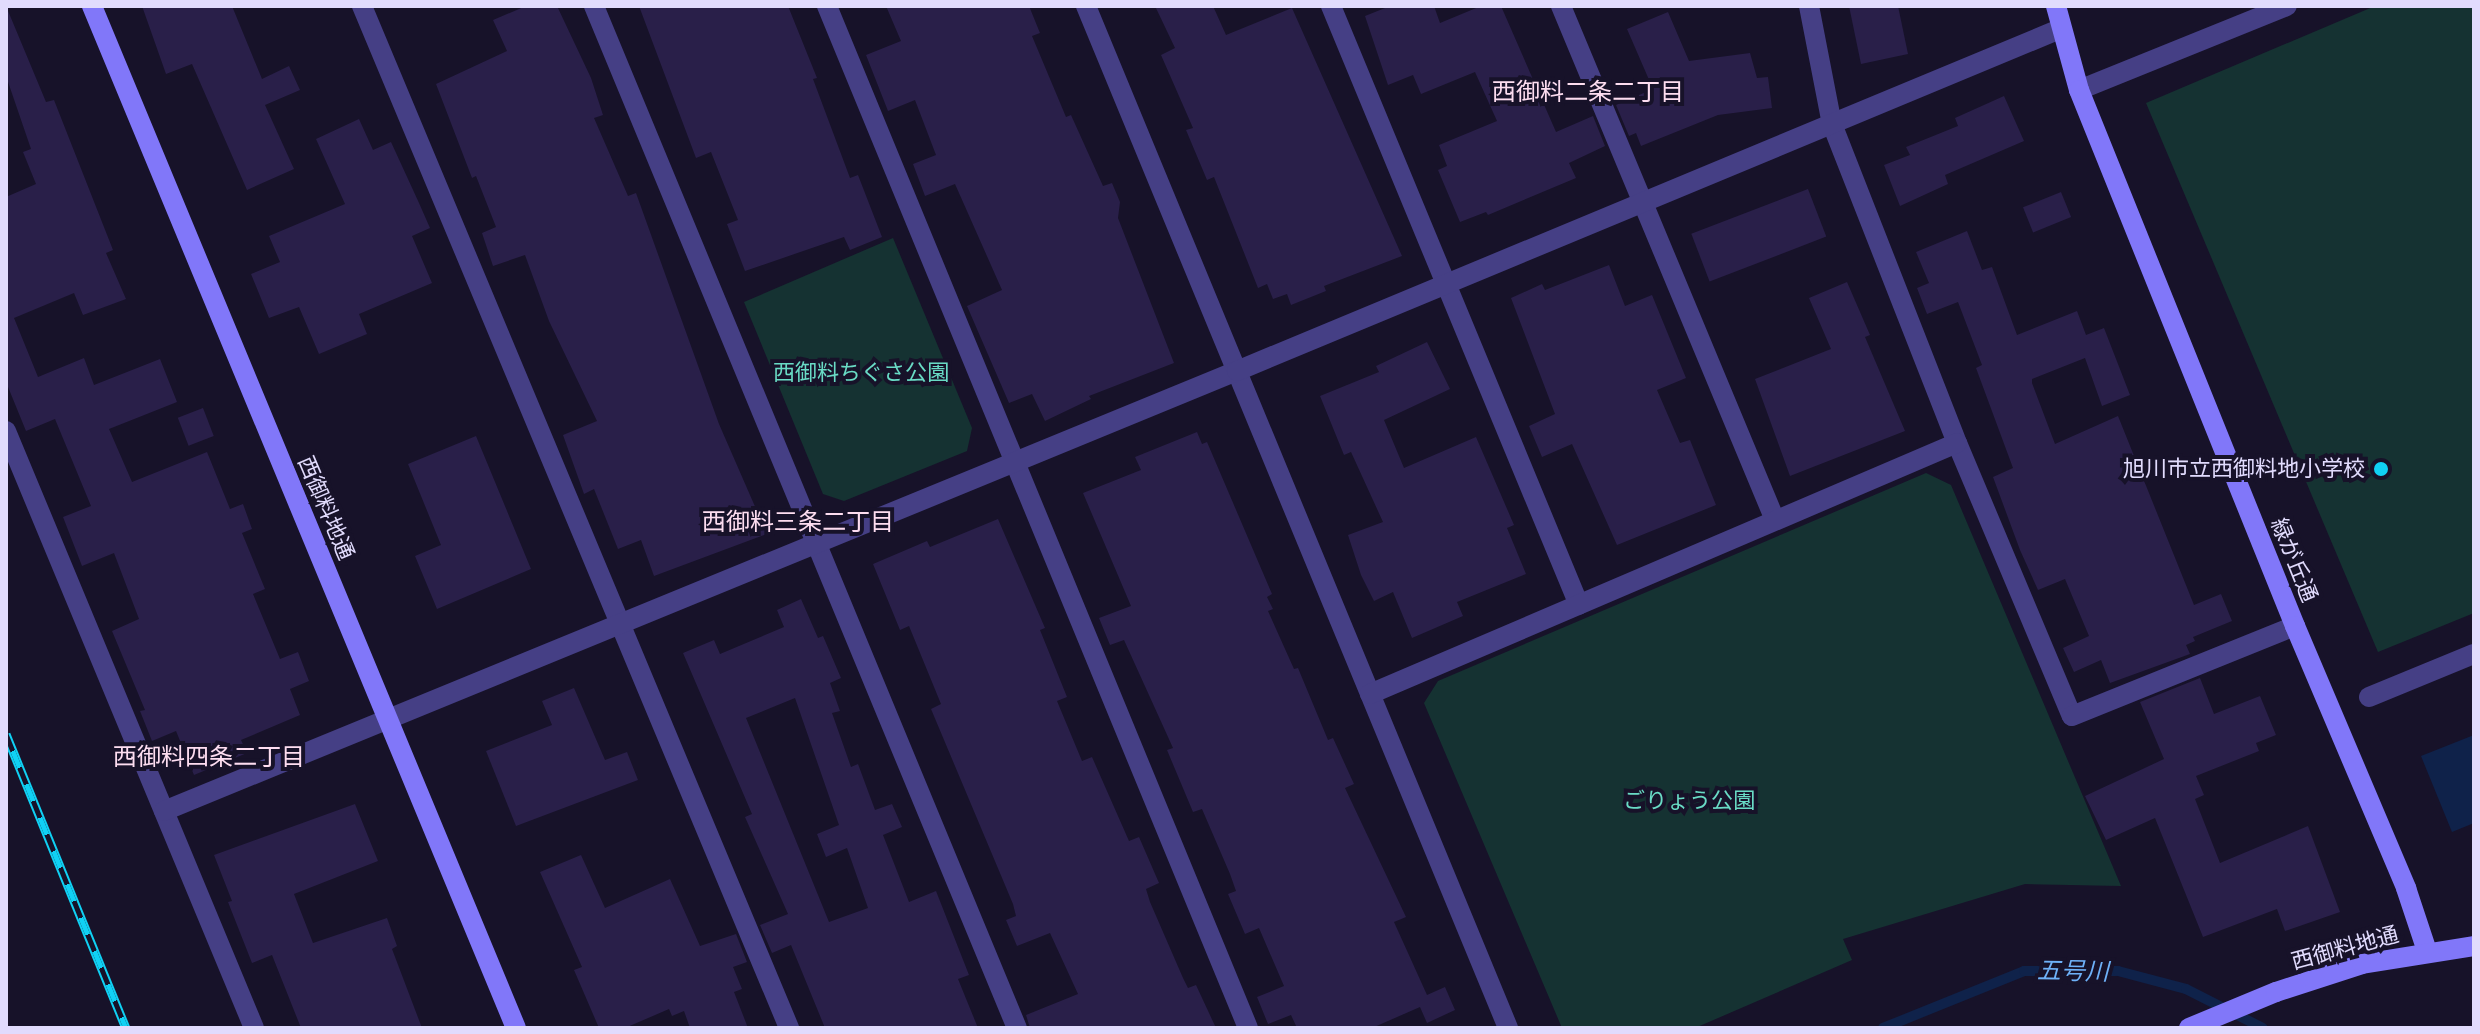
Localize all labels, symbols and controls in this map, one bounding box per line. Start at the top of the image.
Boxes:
district label: 西御料二条二丁目 [1492,78,1684,106]
park label: 西御料ちぐさ公園 [773,360,949,386]
street label: 西御料地通 [292,452,360,564]
place label: 旭川市立西御料地小学校 [2123,456,2365,482]
marker: 旭川市立西御料地小学校 [2372,460,2390,478]
district label: 西御料三条二丁目 [702,508,894,536]
street label: 緑が丘通 [2265,514,2323,606]
district label: 西御料四条二丁目 [113,743,305,771]
park label: ごりょう公園 [1623,788,1755,814]
street label: 西御料地通 [2288,921,2402,975]
water label: 五号川 [2037,956,2109,986]

